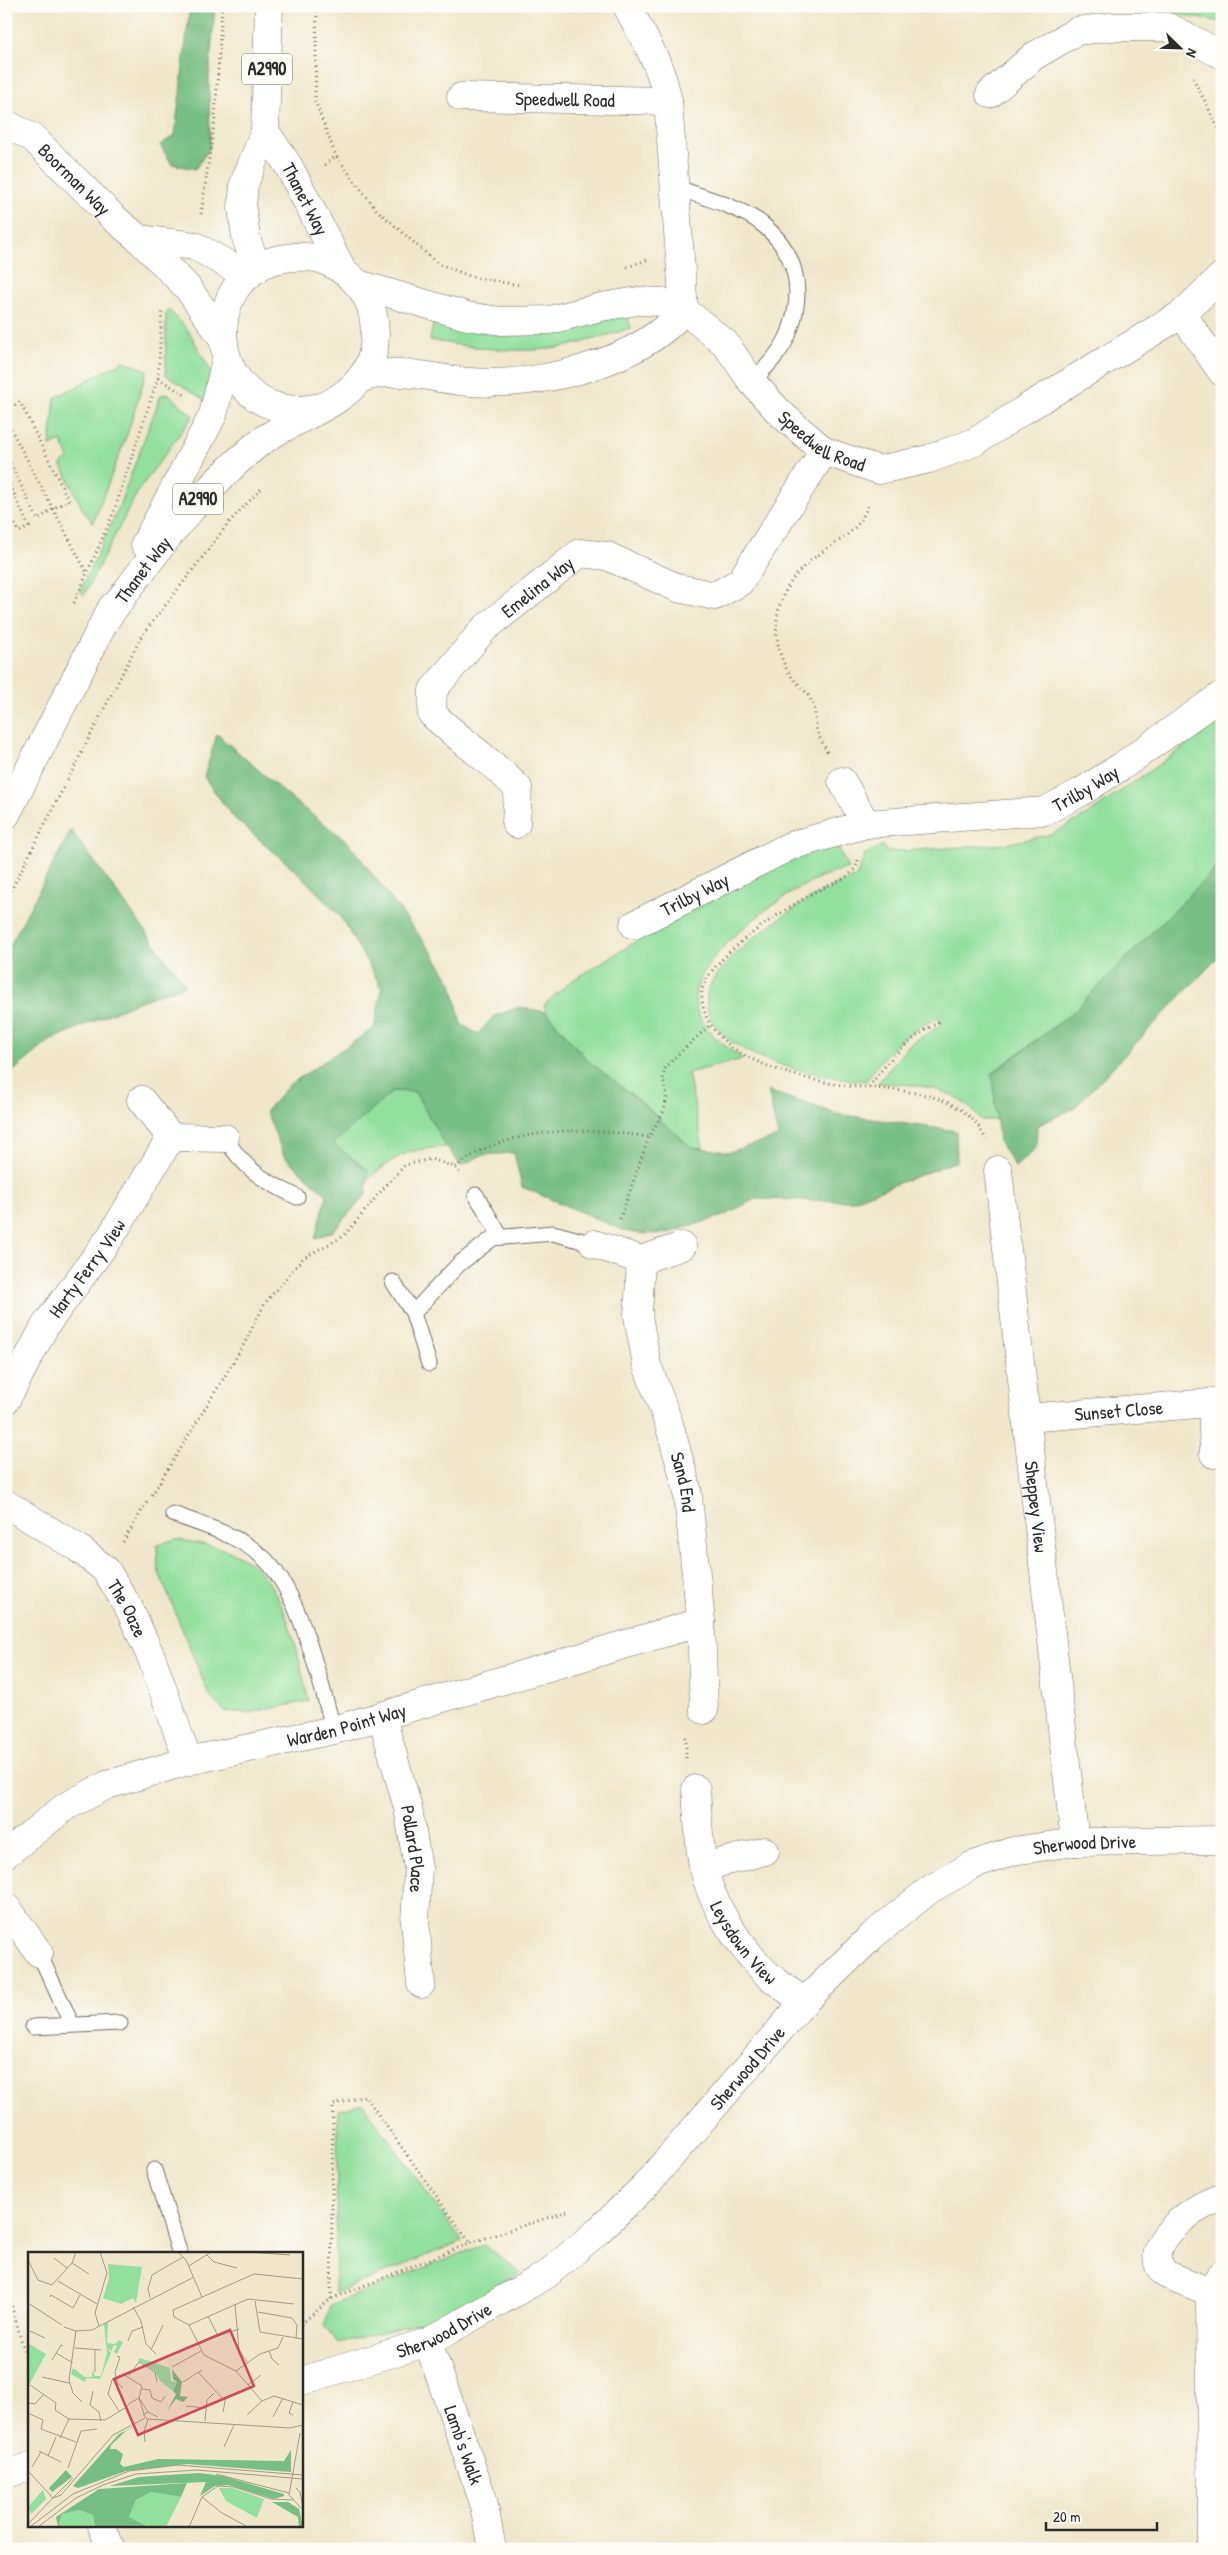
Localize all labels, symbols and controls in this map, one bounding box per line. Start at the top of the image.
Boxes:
north arrow [1156,22,1206,72]
text: N [1182,46,1203,61]
road number: A2990 [242,54,292,85]
street label: Speedwell Road [515,85,616,113]
street label: Boorman Way [33,137,117,221]
street label: Thanet Way [276,158,335,240]
street label: Speedwell Road [773,404,870,478]
road number: A2990 [173,484,223,514]
street label: Thanet Way [109,530,177,609]
street label: Emelina Way [496,550,579,624]
street label: Trilby Way [1048,758,1124,818]
street label: Trilby Way [656,866,733,922]
street label: Harty Ferry View [42,1214,131,1323]
street label: Sunset Close [1073,1394,1164,1427]
street label: Sand End [665,1449,702,1514]
street label: Sheppey View [1018,1460,1055,1554]
street label: The Oaze [101,1574,154,1642]
street label: Warden Point Way [285,1696,409,1753]
street label: Pollard Place [395,1803,431,1894]
street label: Sherwood Drive [1031,1828,1137,1861]
street label: Leysdown View [704,1897,783,1990]
street label: Sherwood Drive [704,2020,791,2115]
inset map [28,2252,302,2528]
street label: Sherwood Drive [393,2296,496,2364]
street label: Lamb's Walk [438,2402,490,2488]
scale bar [1046,2500,1157,2532]
text: 20 m [1053,2506,1080,2527]

